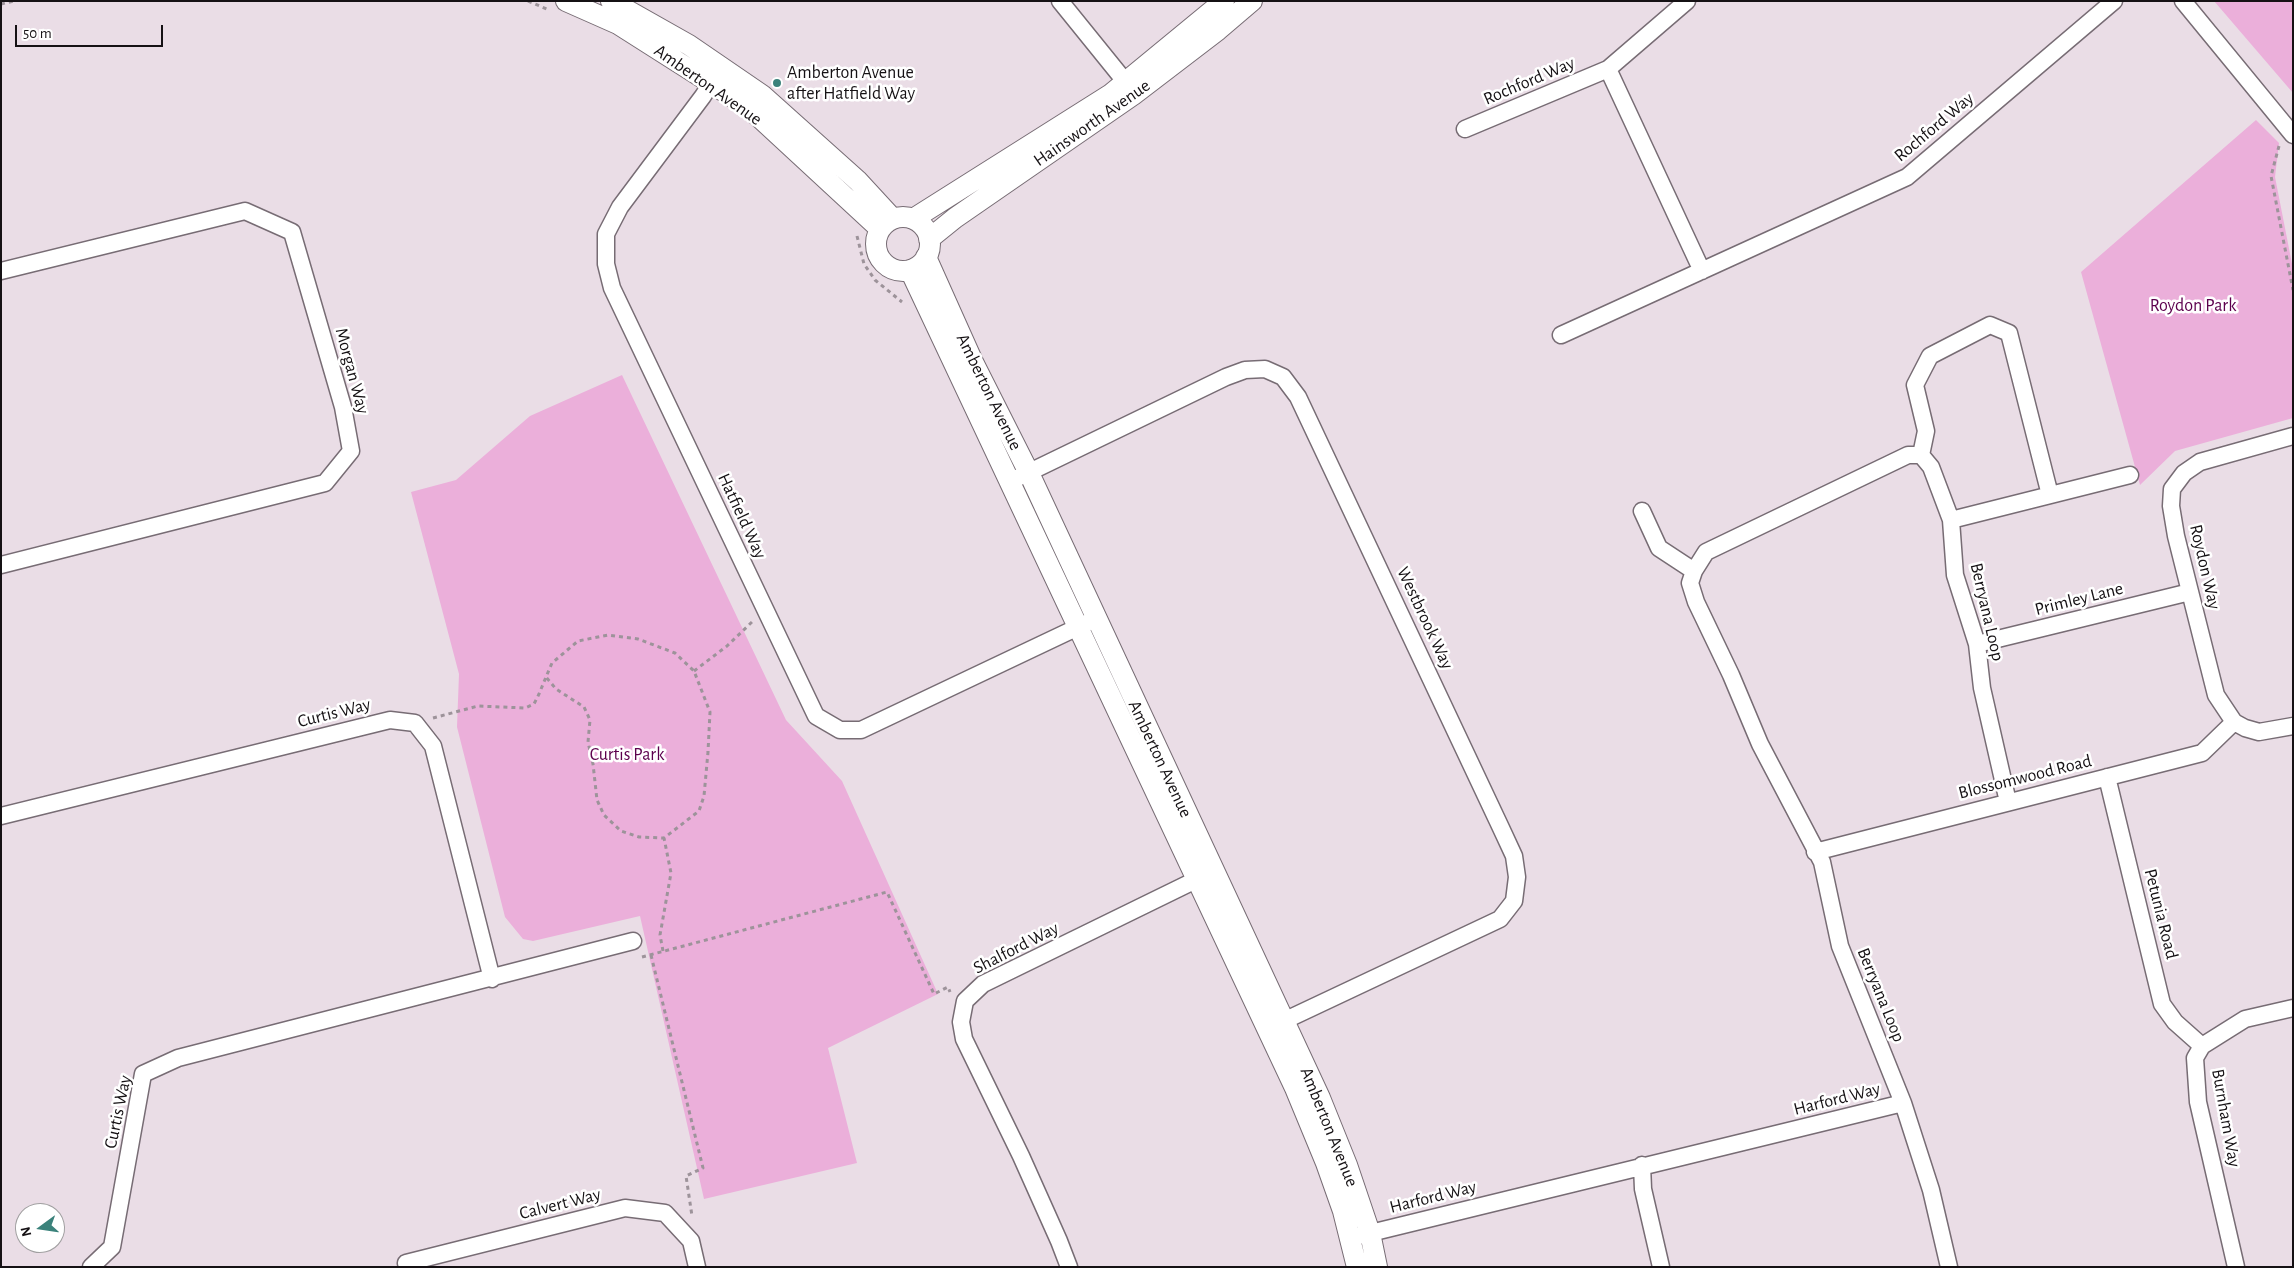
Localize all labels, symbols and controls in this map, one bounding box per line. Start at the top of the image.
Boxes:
scale bar [18,15,165,47]
text: 50 m [23,26,52,41]
street label: Amberton Avenue [650,40,766,130]
street label: Rochford Way [1480,52,1578,110]
place label: Amberton Avenue after Hatfield Way [787,62,915,104]
street label: Hainsworth Avenue [1030,75,1154,171]
marker: Amberton Avenue after Hatfield Way [771,77,783,89]
street label: Rochford Way [1890,88,1978,166]
park label: Roydon Park [2150,295,2236,317]
street label: Morgan Way [330,326,374,416]
street label: Amberton Avenue [951,330,1027,454]
street label: Hatfield Way [713,470,771,562]
street label: Roydon Way [2185,522,2225,612]
street label: Berryana Loop [1965,561,2009,663]
street label: Westbrook Way [1392,563,1458,673]
street label: Primley Lane [2033,578,2125,620]
street label: Curtis Way [295,694,373,732]
street label: Amberton Avenue [1123,697,1197,821]
park label: Curtis Park [590,744,664,766]
street label: Blossomwood Road [1956,750,2094,804]
street label: Petunia Road [2139,867,2183,961]
street label: Shalford Way [970,917,1062,979]
street label: Berryana Loop [1852,945,1910,1045]
street label: Amberton Avenue [1295,1064,1363,1190]
street label: Burnham Way [2207,1067,2245,1169]
street label: Curtis Way [100,1073,136,1151]
street label: Harford Way [1791,1078,1883,1120]
street label: Harford Way [1387,1176,1479,1218]
street label: Calvert Way [517,1183,603,1225]
north arrow [15,1203,65,1253]
text: N [18,1225,34,1238]

